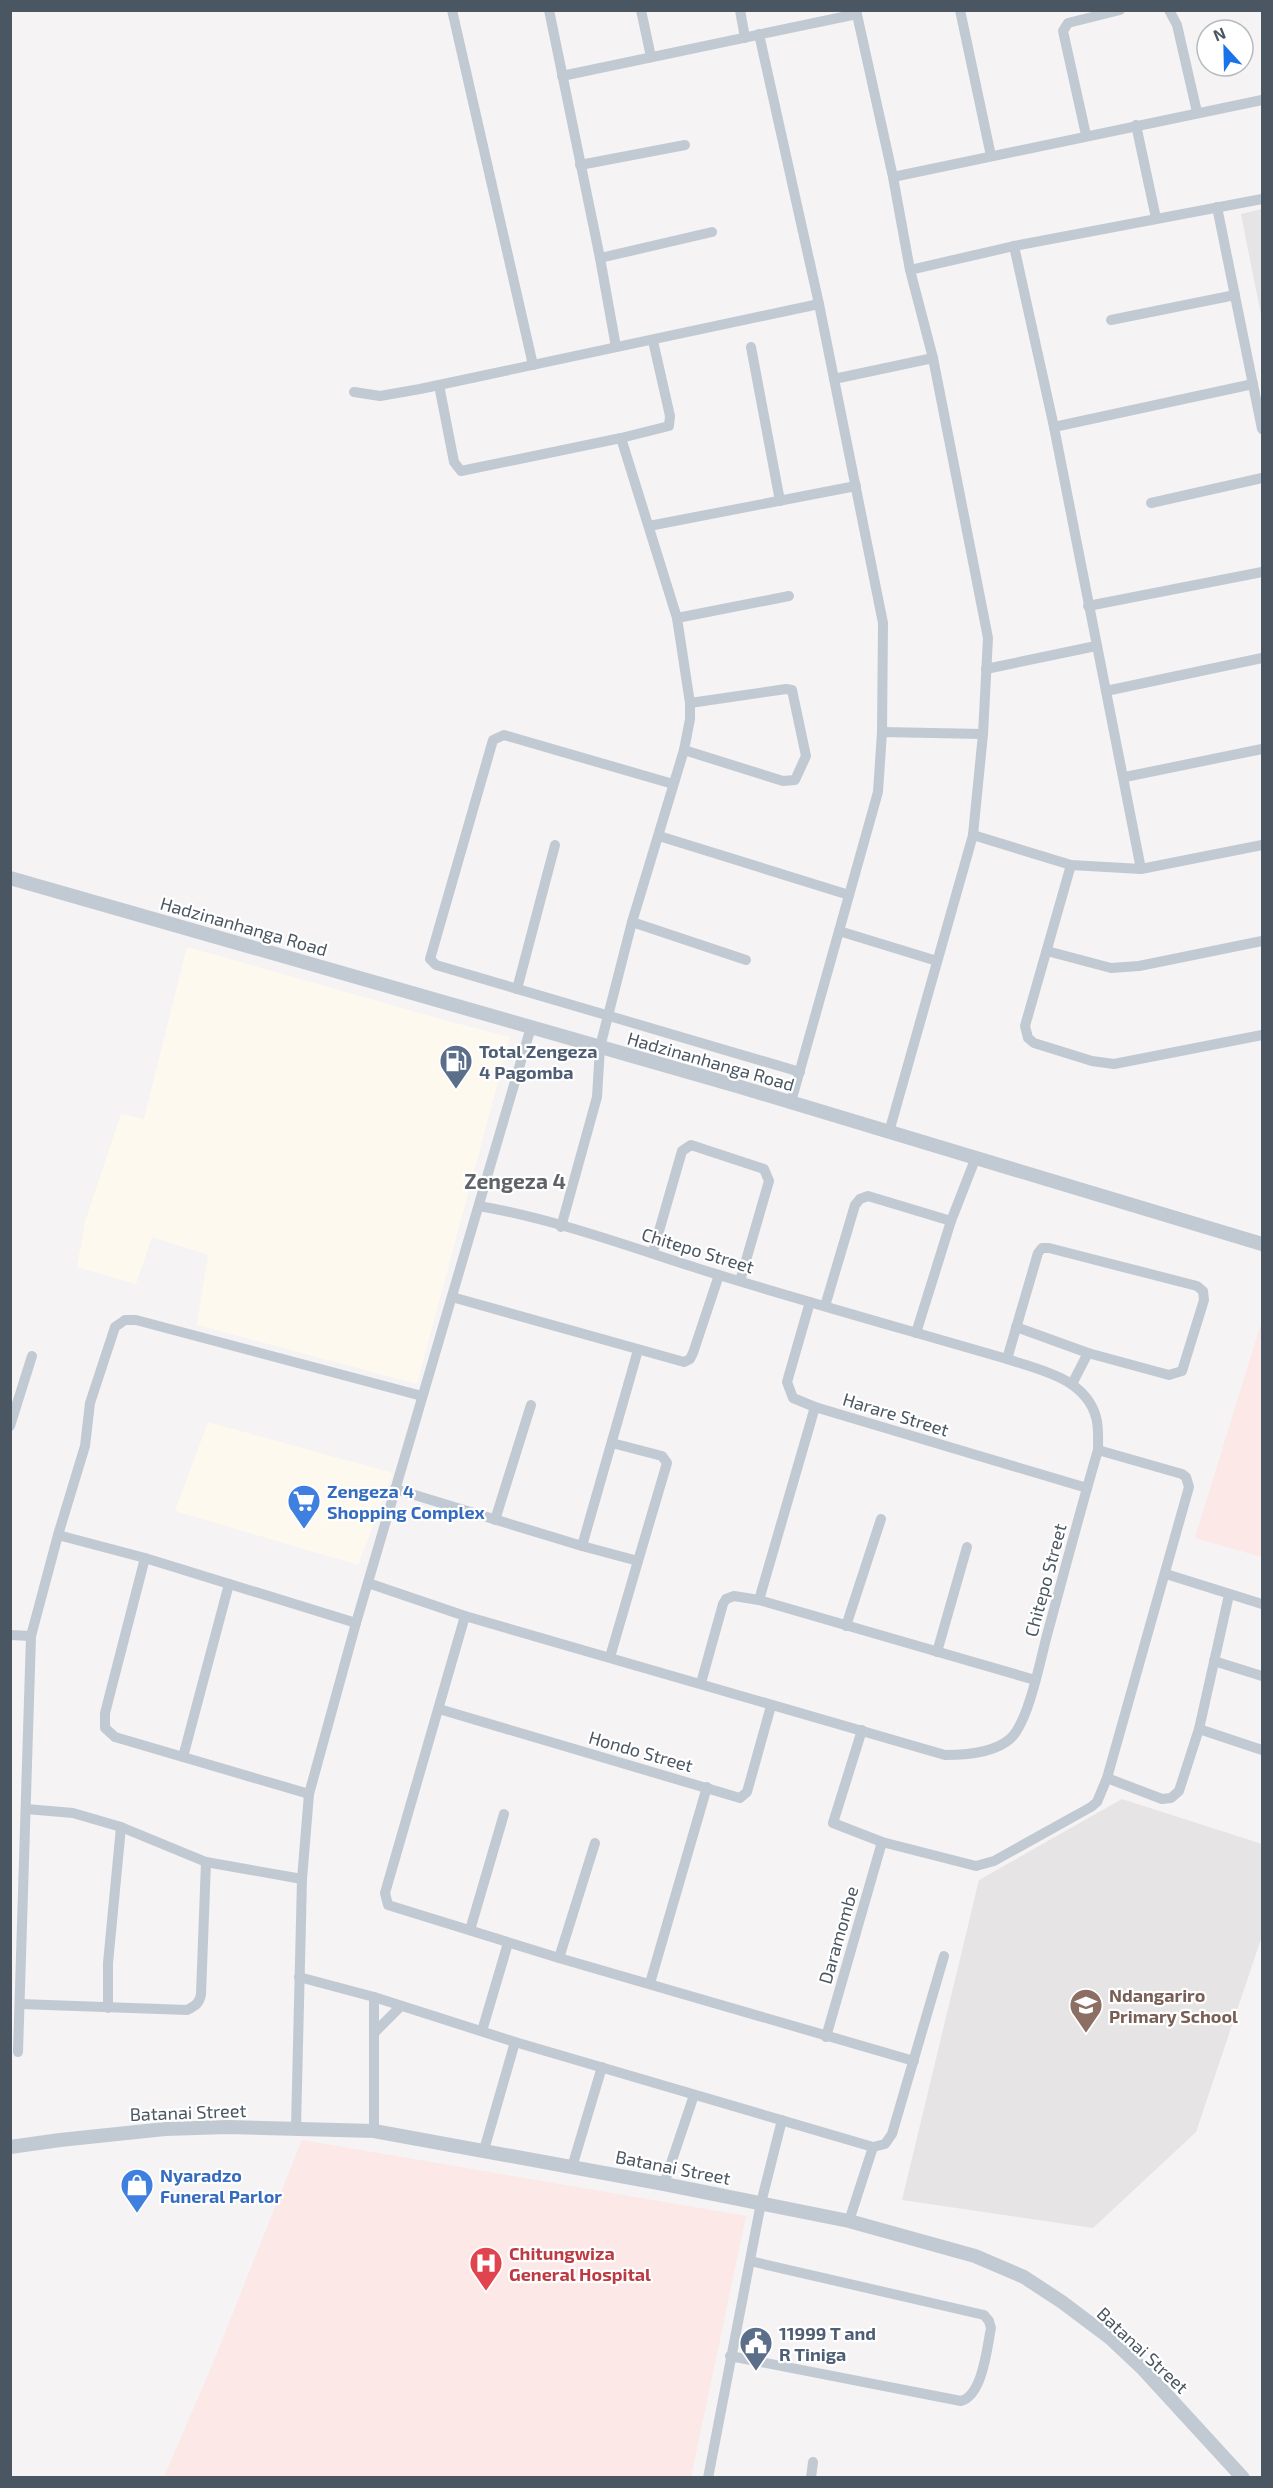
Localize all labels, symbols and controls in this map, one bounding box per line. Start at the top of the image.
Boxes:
north arrow [1195,18,1255,78]
text: N [1210,23,1228,45]
street label: Hadzinanhanga Road [158,892,330,960]
street label: Hadzinanhanga Road [625,1027,797,1095]
place label: Total Zengeza 4 Pagomba [479,1040,597,1083]
fuel station icon: Total Zengeza 4 Pagomba [438,1043,474,1090]
district label: Zengeza 4 [464,1168,566,1193]
street label: Chitepo Street [639,1222,757,1278]
street label: Harare Street [840,1387,952,1441]
place label: Zengeza 4 Shopping Complex [327,1480,486,1523]
supermarket icon: Zengeza 4 Shopping Complex [286,1483,322,1530]
street label: Chitepo Street [1019,1521,1071,1639]
street label: Hondo Street [586,1726,696,1776]
street label: Daramombe [814,1884,862,1986]
place label: Ndangariro Primary School [1109,1984,1238,2027]
school or university icon: Ndangariro Primary School [1068,1987,1104,2034]
street label: Batanai Street [129,2099,247,2125]
street label: Batanai Street [614,2145,732,2189]
place label: Nyaradzo Funeral Parlor [160,2164,282,2207]
shop icon: Nyaradzo Funeral Parlor [119,2167,155,2214]
place label: Chitungwiza General Hospital [509,2242,651,2285]
hospital icon: Chitungwiza General Hospital [468,2245,504,2292]
street label: Batanai Street [1093,2302,1193,2398]
place label: 11999 T and R Tiniga [779,2322,876,2365]
public building icon: 11999 T and R Tiniga [738,2325,774,2372]

